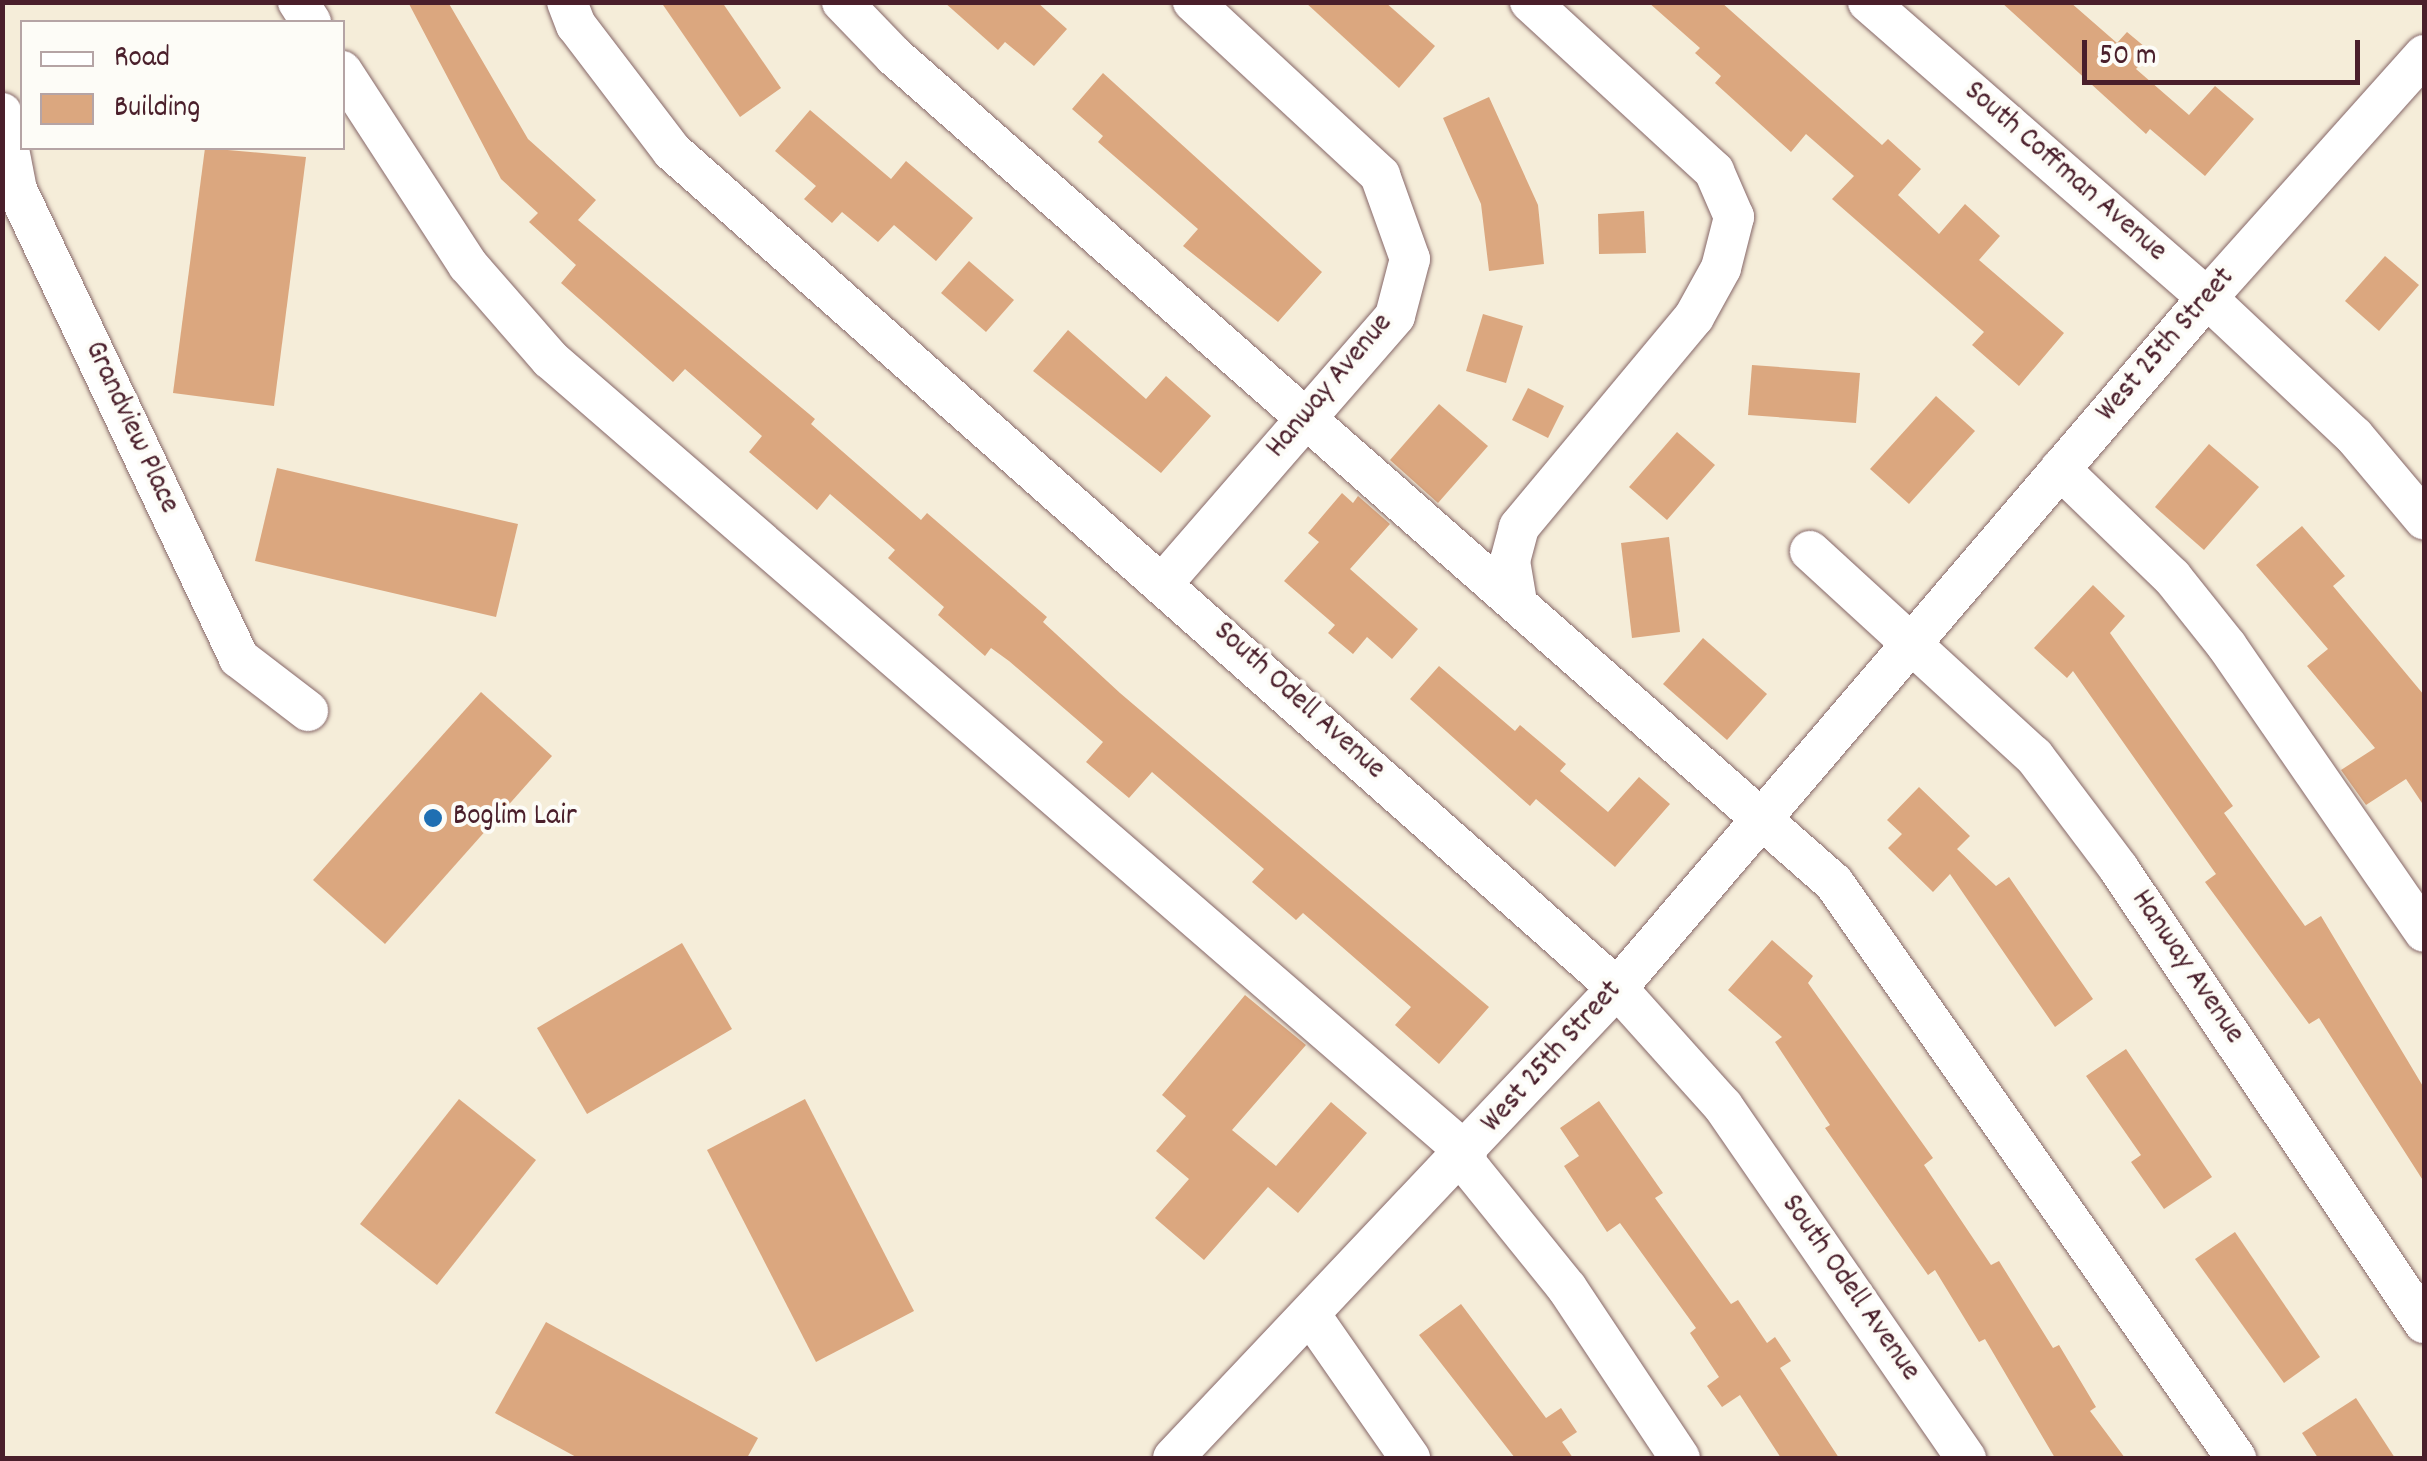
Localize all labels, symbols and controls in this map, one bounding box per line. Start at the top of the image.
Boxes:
legend [20,20,345,150]
scale bar [2087,20,2364,82]
text: 50 m [2099,36,2157,79]
text: Road [114,38,170,81]
street label: South Coffman Avenue [1955,75,2173,271]
text: Building [114,88,200,131]
street label: West 25th Street [2090,262,2244,430]
street label: Hanway Avenue [1260,307,1402,467]
street label: Grandview Place [74,336,186,520]
street label: South Odell Avenue [1205,615,1391,789]
place label: Boglim Lair [453,800,577,836]
marker: Boglim Lair [422,807,444,829]
street label: Hanway Avenue [2121,884,2251,1052]
street label: West 25th Street [1475,974,1631,1142]
street label: South Odell Avenue [1771,1189,1927,1389]

